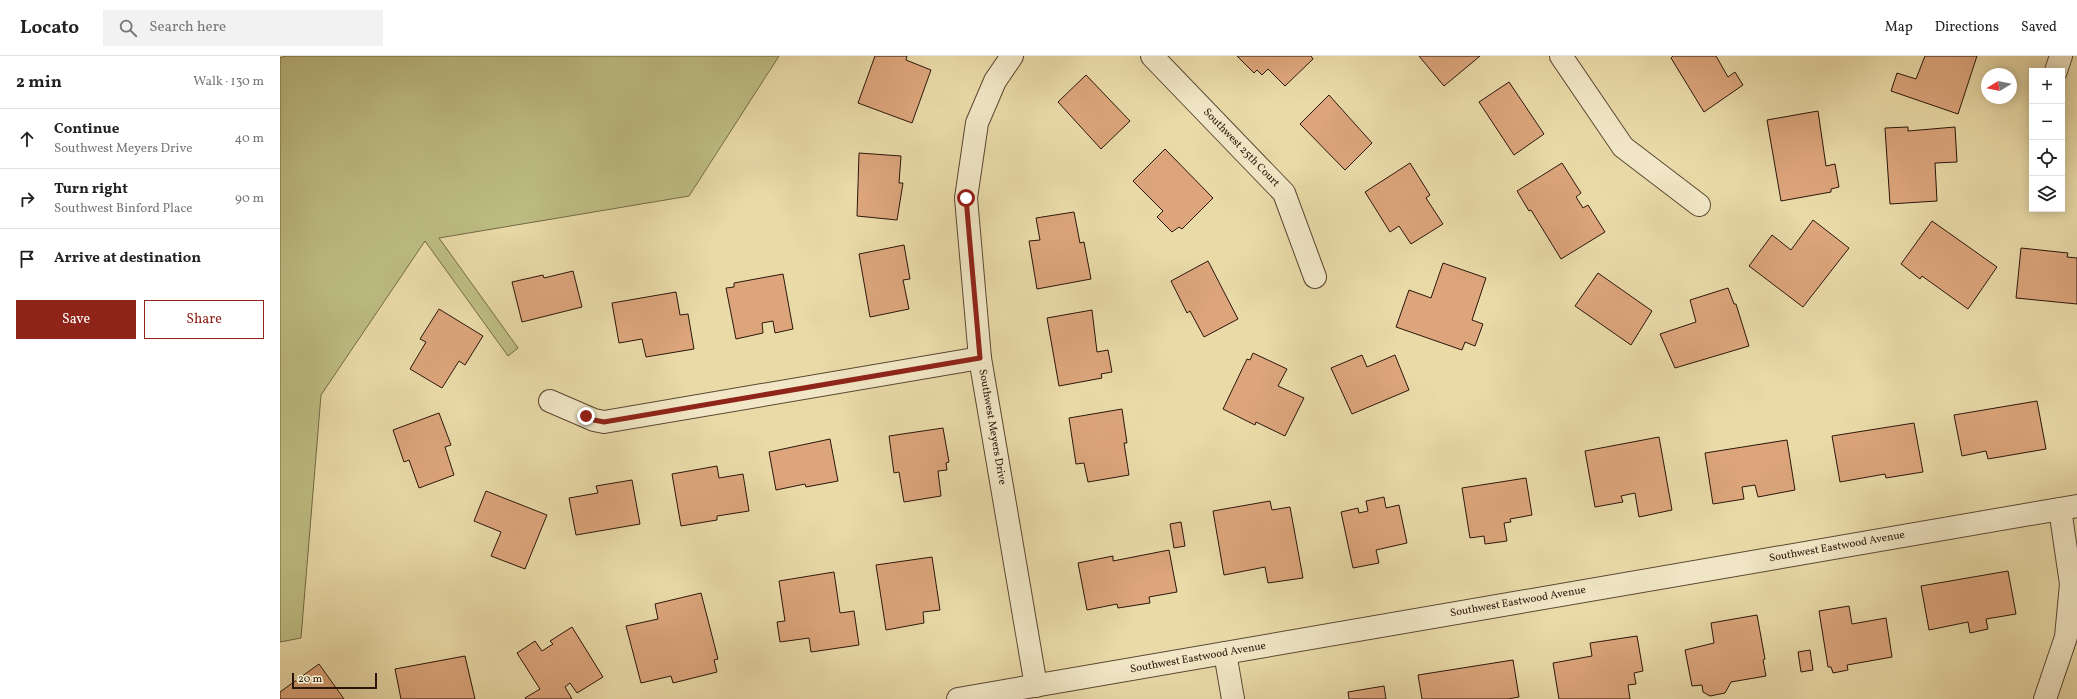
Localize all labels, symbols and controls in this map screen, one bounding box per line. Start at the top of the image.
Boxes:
search box [103,10,383,46]
text: Locato [20,15,79,41]
icon: search [117,17,139,39]
text: Search here [149,17,226,38]
text: Map [1885,18,1913,37]
text: Directions [1935,18,1999,37]
text: Saved [2021,18,2057,37]
north arrow [1981,68,2017,104]
map controls [2029,68,2065,212]
button: + [2029,68,2065,104]
text: 2 min [16,71,62,94]
text: Walk · 130 m [193,73,264,91]
button: − [2029,104,2065,140]
street label: Southwest 25th Court [1199,105,1283,191]
text: Continue [54,119,119,140]
icon: ahead [16,128,38,150]
text: 40 m [235,130,264,148]
text: Southwest Meyers Drive [54,140,192,158]
button: locate [2029,140,2065,176]
button: layers [2029,176,2065,212]
text: Turn right [54,179,128,200]
icon: right [16,188,38,210]
route start [957,189,975,207]
text: 90 m [235,190,264,208]
text: Southwest Binford Place [54,200,192,218]
icon: arrive [16,248,38,270]
text: Arrive at destination [54,248,201,269]
button: Save [16,300,136,339]
button: Share [144,300,264,339]
street label: Southwest Meyers Drive [974,368,1010,486]
route end [577,407,595,425]
street label: Southwest Eastwood Avenue [1768,528,1906,566]
street label: Southwest Eastwood Avenue [1449,583,1587,621]
street label: Southwest Eastwood Avenue [1129,639,1267,677]
scale bar [292,671,377,690]
text: 20 m [298,672,322,687]

